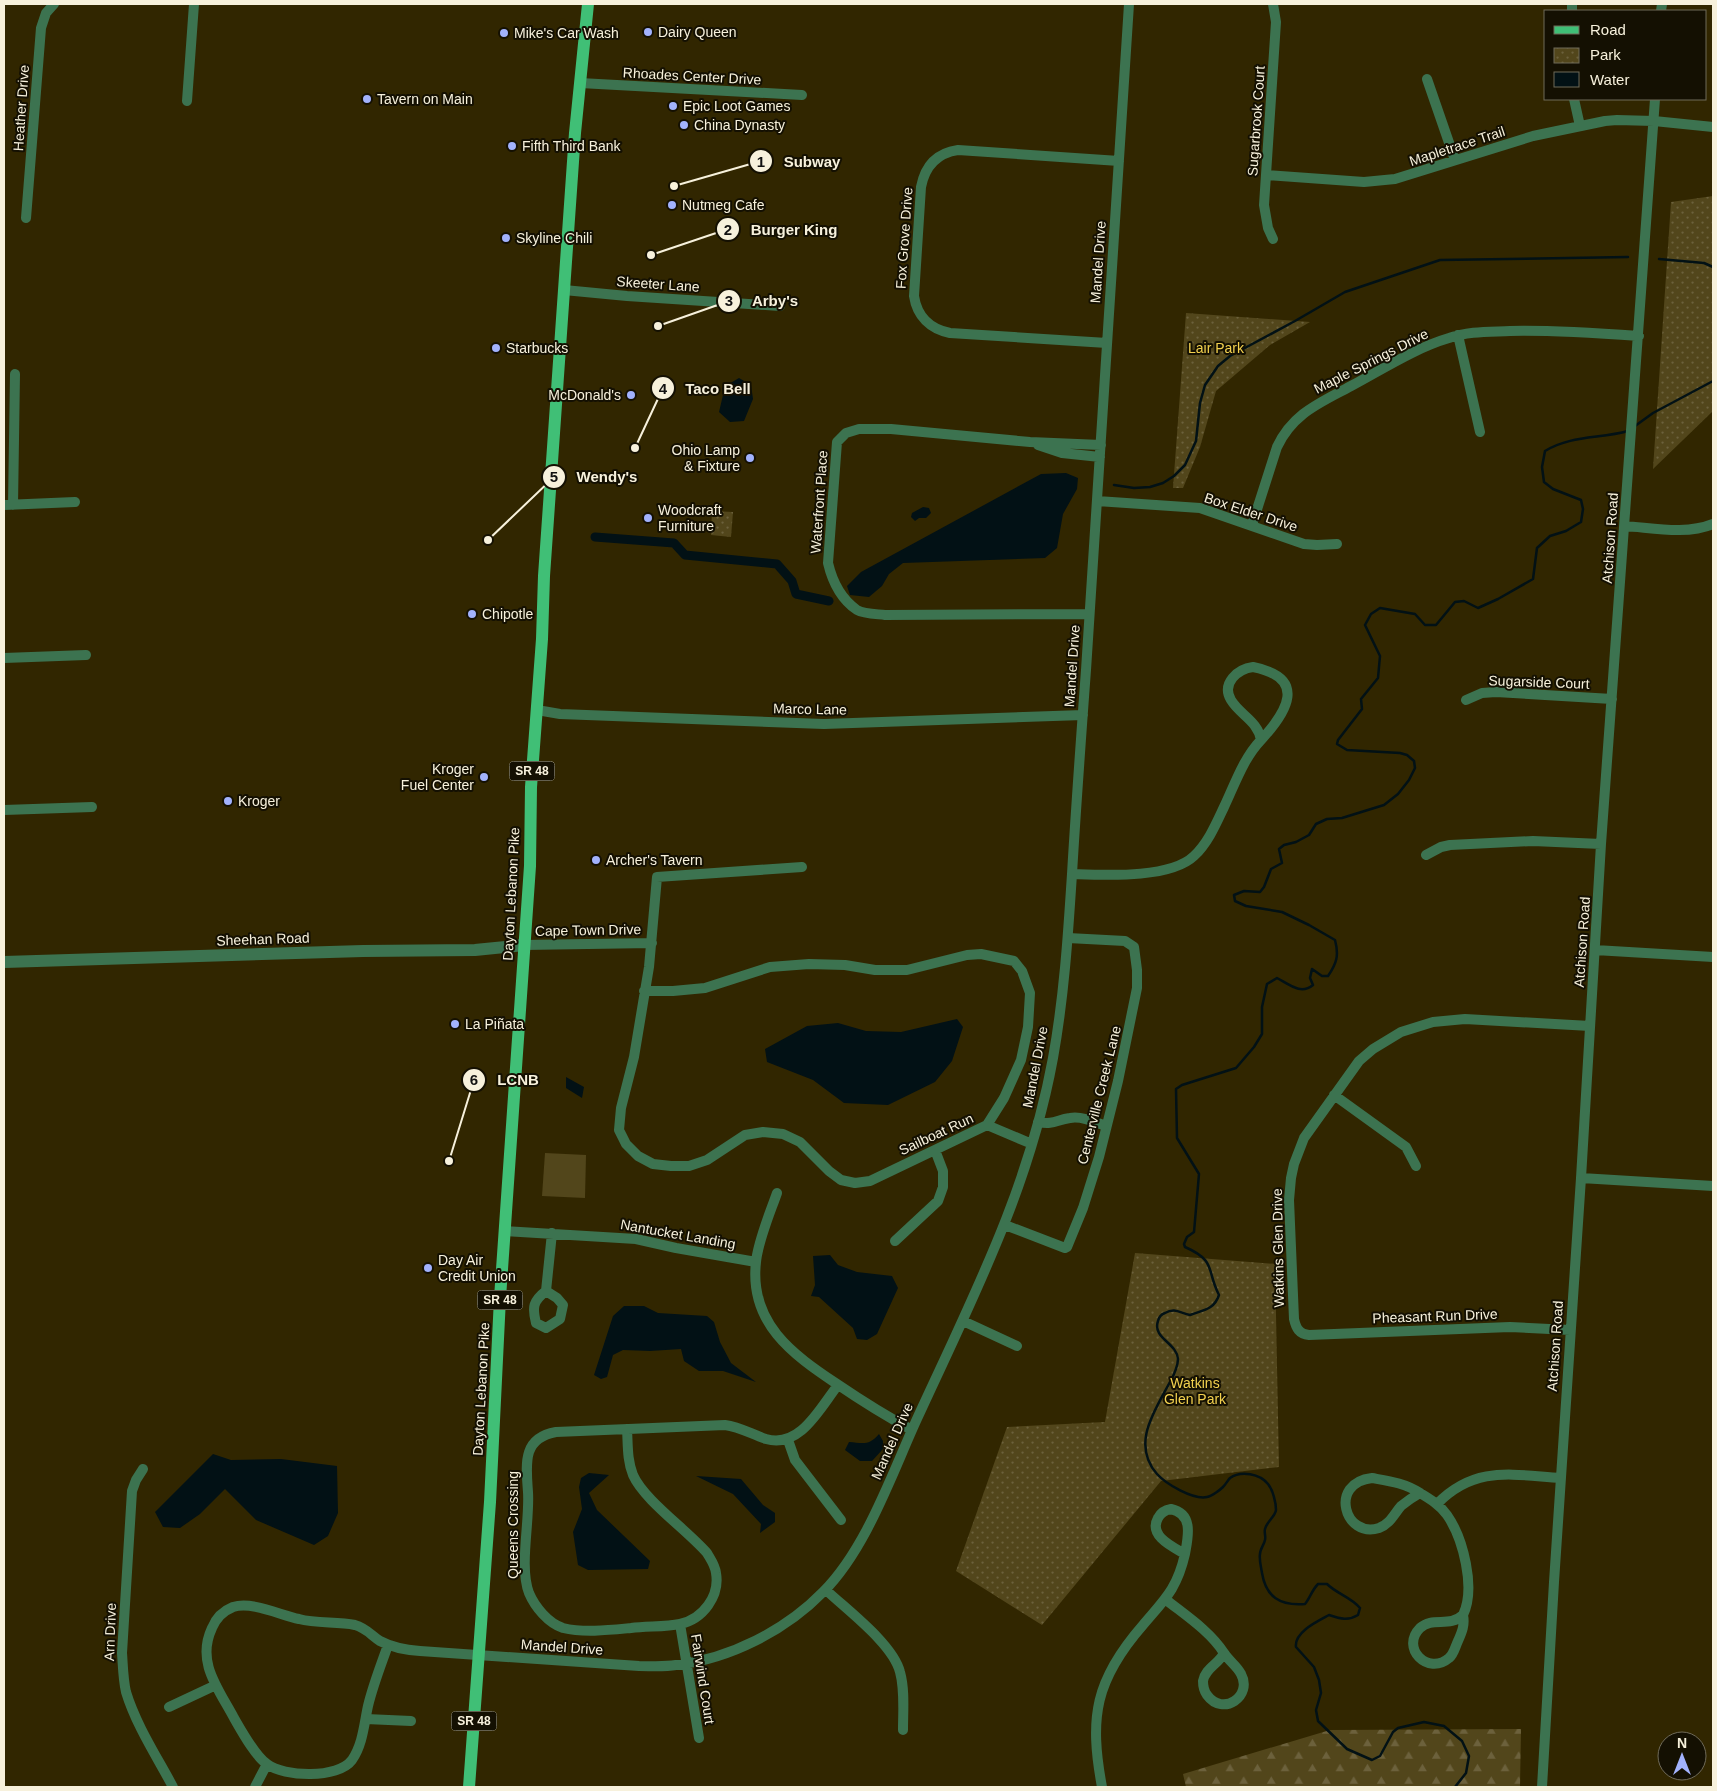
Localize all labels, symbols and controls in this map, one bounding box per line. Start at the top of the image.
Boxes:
legend [1544,10,1707,100]
text: Road [1590,21,1626,38]
place label: Dairy Queen [658,24,737,40]
place label: Mike's Car Wash [514,25,619,41]
marker: Dairy Queen [642,26,654,38]
marker: Mike's Car Wash [498,27,510,39]
text: Park [1590,46,1621,63]
street label: Heather Drive [10,64,32,152]
street label: Rhoades Center Drive [622,64,762,88]
street label: Sugarbrook Court [1244,65,1268,177]
text: Water [1590,71,1629,88]
place label: Tavern on Main [377,91,473,107]
marker: Tavern on Main [361,93,373,105]
place label: Epic Loot Games [683,98,790,114]
marker: Epic Loot Games [667,100,679,112]
place label: China Dynasty [694,117,785,133]
marker: China Dynasty [678,119,690,131]
street label: Mapletrace Trail [1407,123,1507,169]
place label: Fifth Third Bank [522,138,622,154]
marker: Fifth Third Bank [506,140,518,152]
callout: Subway [749,146,850,176]
text: 1 [757,153,765,170]
text: Subway [784,153,841,170]
street label: Fox Grove Drive [892,186,916,289]
place label: Nutmeg Cafe [682,197,765,213]
marker: Nutmeg Cafe [666,199,678,211]
callout: Burger King [716,214,847,244]
street label: Mandel Drive [1087,220,1109,304]
text: 2 [724,221,732,238]
text: Burger King [751,221,837,238]
place label: Skyline Chili [516,230,592,246]
marker: Skyline Chili [500,232,512,244]
street label: Skeeter Lane [616,273,700,295]
callout: Arby's [717,286,808,316]
text: 3 [725,292,733,309]
text: Arby's [752,292,798,309]
street label: Maple Springs Drive [1311,325,1431,397]
place label: Starbucks [506,340,568,356]
park label: Lair Park [1188,340,1245,356]
marker: Starbucks [490,342,502,354]
callout: Taco Bell [650,373,761,403]
text: 4 [659,380,668,397]
text: Taco Bell [685,380,751,397]
place label: McDonald's [548,387,621,403]
marker: McDonald's [625,389,637,401]
place label: Ohio Lamp & Fixture [672,442,740,474]
street label: Waterfront Place [807,449,831,554]
marker: Ohio Lamp & Fixture [744,452,756,464]
callout: Wendy's [542,462,648,492]
text: 5 [550,468,558,485]
text: Wendy's [577,468,637,485]
street label: Box Elder Drive [1202,489,1300,535]
street label: Atchison Road [1599,492,1621,584]
place label: Woodcraft Furniture [658,502,722,534]
marker: Woodcraft Furniture [642,512,654,524]
place label: Chipotle [482,606,534,622]
marker: Chipotle [466,608,478,620]
street label: Mandel Drive [1061,624,1083,708]
street label: Sugarside Court [1488,672,1590,692]
street label: Marco Lane [773,700,847,718]
place label: Kroger Fuel Center [401,761,474,793]
road number: SR 48 [510,761,554,780]
marker: Kroger Fuel Center [478,771,490,783]
place label: Kroger [238,793,280,809]
marker: Kroger [222,795,234,807]
street label: Dayton Lebanon Pike [500,827,523,961]
place label: Archer's Tavern [606,852,703,868]
marker: Archer's Tavern [590,854,602,866]
street label: Atchison Road [1571,896,1593,988]
street label: Cape Town Drive [535,921,642,939]
street label: Sheehan Road [216,929,310,949]
place label: La Piñata [465,1016,524,1032]
marker: La Piñata [449,1018,461,1030]
street label: Centerville Creek Lane [1074,1024,1124,1166]
street label: Mandel Drive [1019,1025,1051,1109]
callout: LCNB [462,1065,548,1095]
text: 6 [470,1071,478,1088]
text: LCNB [497,1071,539,1088]
street label: Sailboat Run [896,1110,976,1158]
street label: Watkins Glen Drive [1269,1188,1287,1308]
street label: Nantucket Landing [619,1216,737,1252]
place label: Day Air Credit Union [438,1252,516,1284]
marker: Day Air Credit Union [422,1262,434,1274]
road number: SR 48 [478,1290,522,1310]
street label: Atchison Road [1544,1300,1566,1392]
street label: Pheasant Run Drive [1372,1306,1498,1326]
street label: Dayton Lebanon Pike [470,1322,493,1456]
park label: Watkins Glen Park [1164,1375,1227,1407]
street label: Mandel Drive [868,1400,916,1482]
street label: Queens Crossing [505,1471,521,1579]
street label: Arn Drive [101,1602,119,1661]
street label: Fairwind Court [688,1633,718,1725]
street label: Mandel Drive [520,1636,604,1658]
road number: SR 48 [452,1712,496,1730]
north arrow [1657,1731,1707,1781]
text: N [1677,1735,1687,1751]

